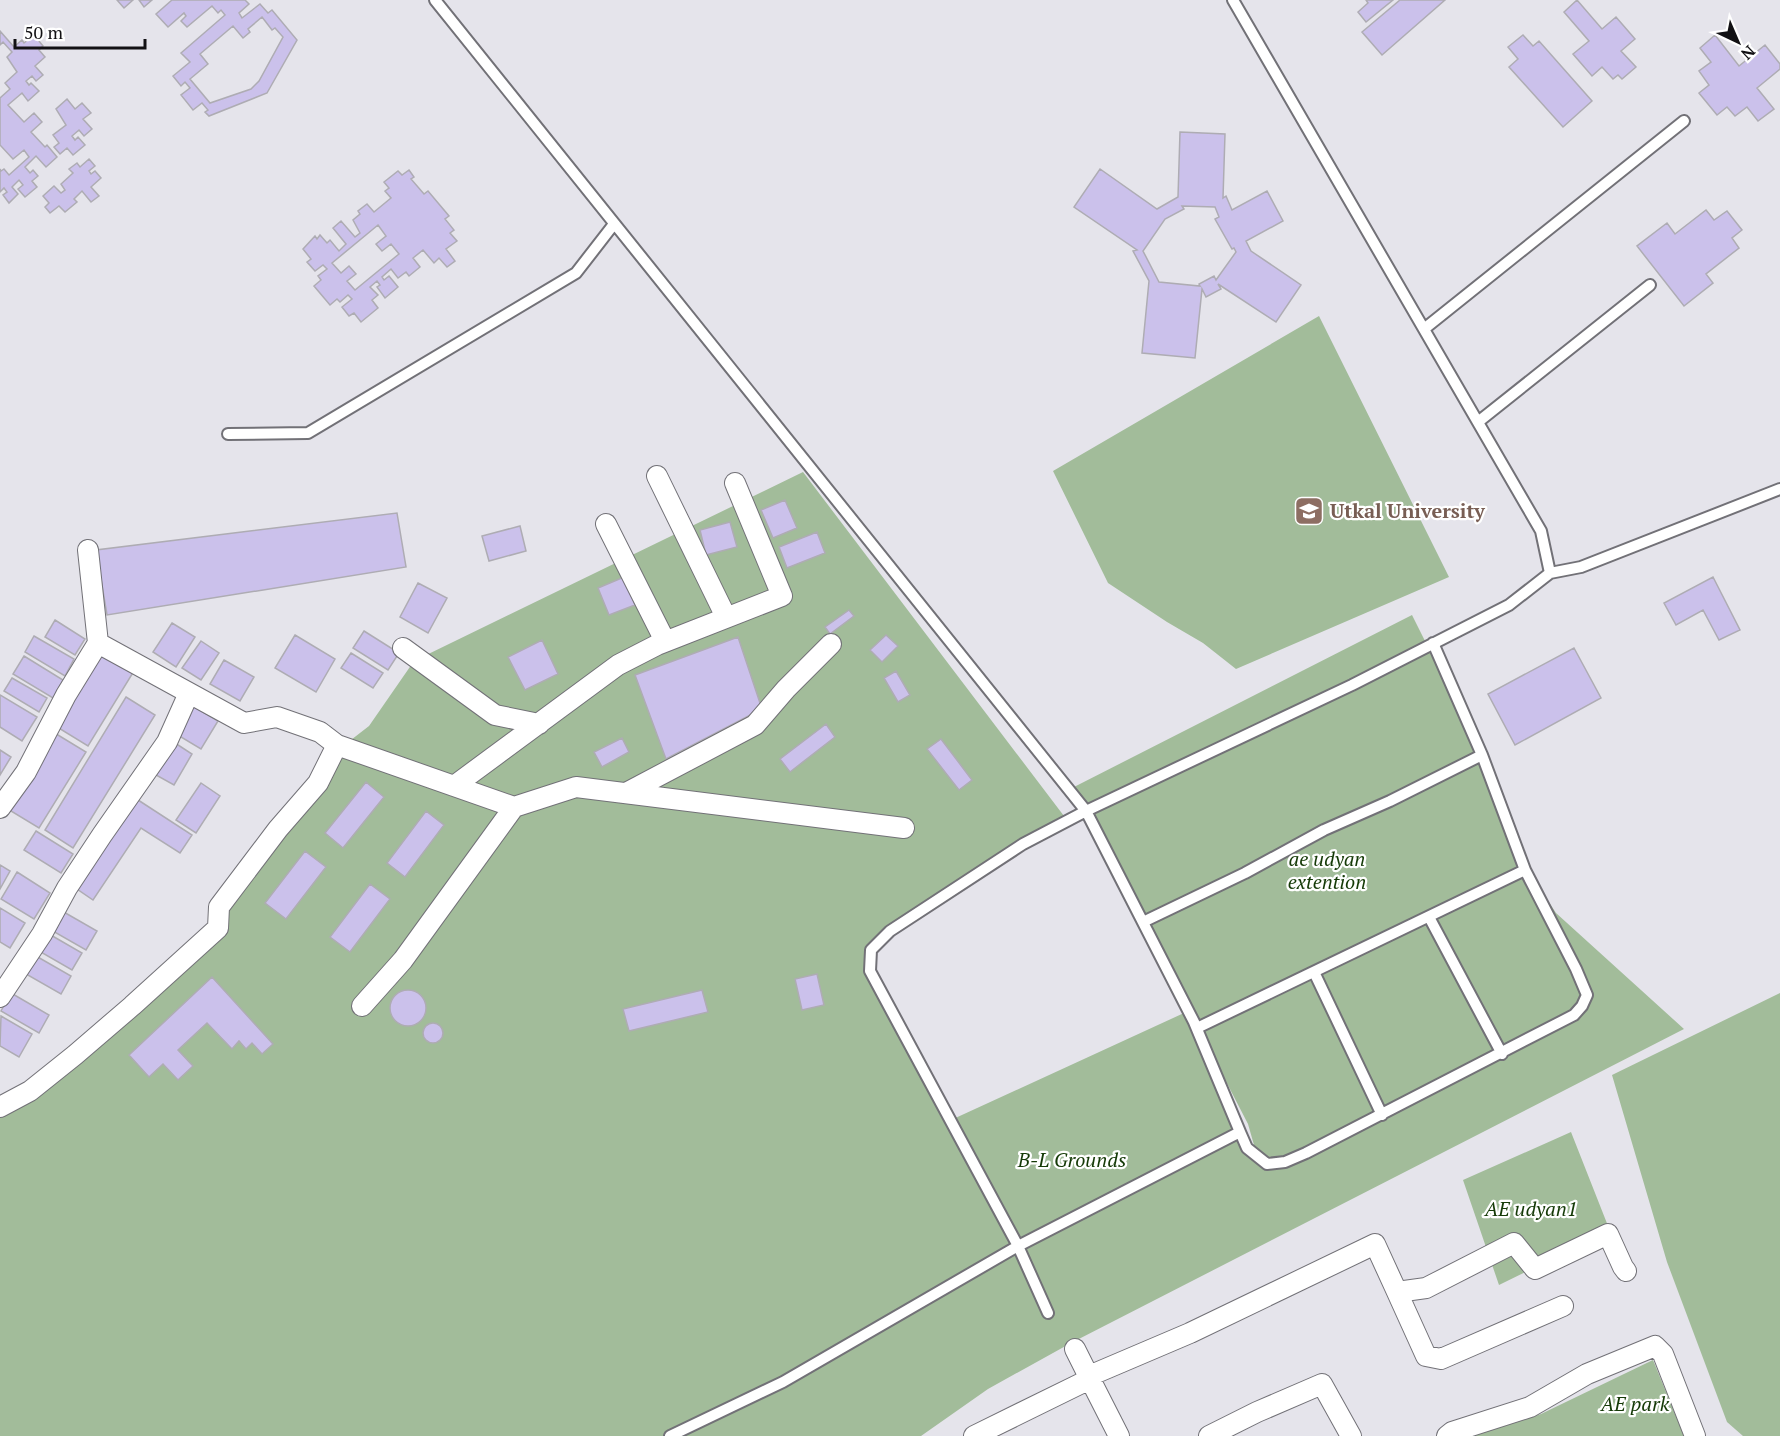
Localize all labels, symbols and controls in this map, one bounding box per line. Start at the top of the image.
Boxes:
scale bar [15,12,146,50]
north arrow [1708,12,1768,72]
text: 50 m [24,20,64,44]
text: N [1736,41,1760,65]
school or university icon: Utkal University [1293,495,1325,527]
place label: Utkal University [1330,497,1485,524]
park label: ae udyan extention [1288,845,1366,895]
park label: B-L Grounds [1017,1146,1126,1173]
park label: AE udyan1 [1484,1195,1577,1222]
park label: AE park [1600,1390,1670,1417]

